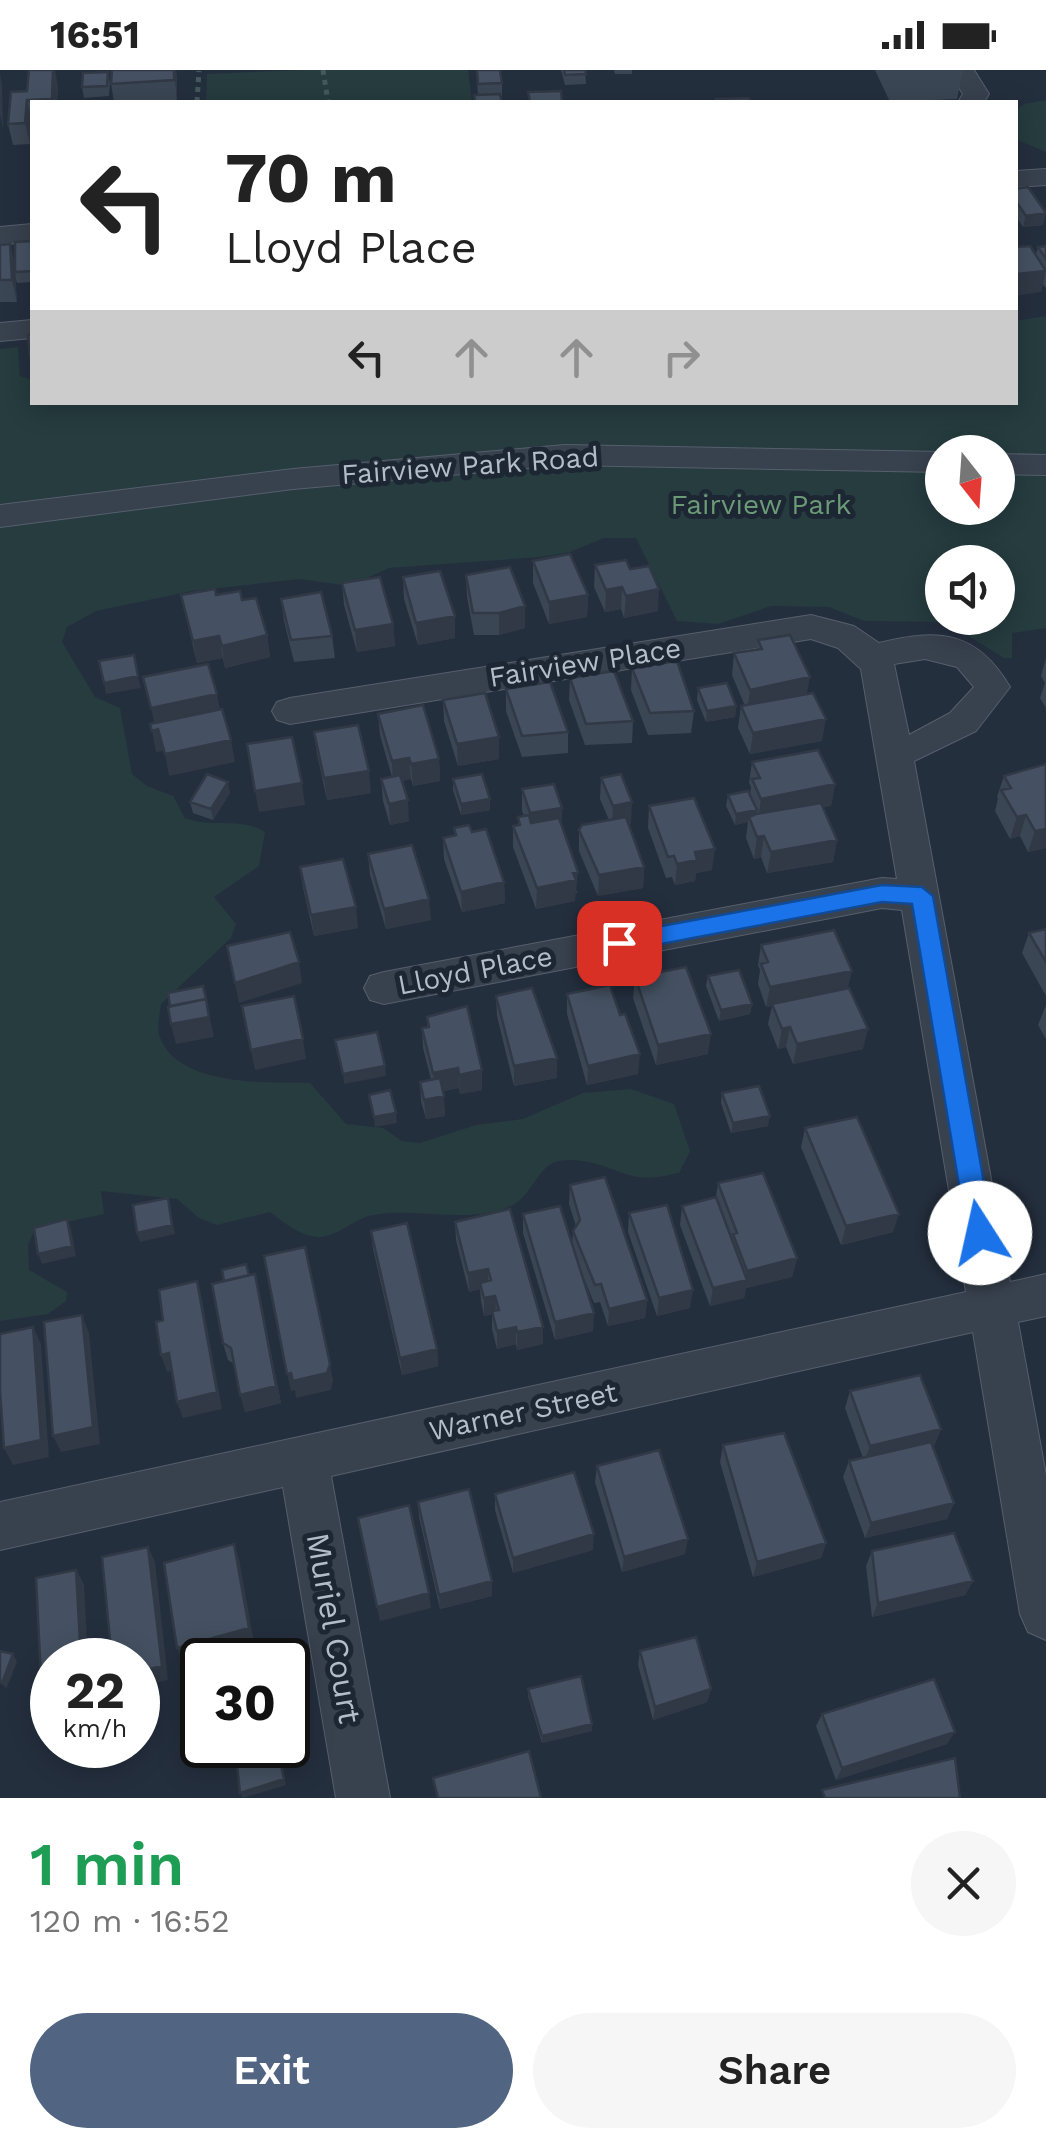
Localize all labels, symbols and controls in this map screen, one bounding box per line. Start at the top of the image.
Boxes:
text: 16:51 [50,13,140,57]
text: 70 m [225,137,397,219]
icon: left [60,140,190,270]
text: Lloyd Place [225,221,477,274]
icon: left [339,330,394,385]
icon: ahead [444,330,499,385]
icon: ahead [549,330,604,385]
icon: right [654,330,709,385]
north arrow [925,435,1015,525]
map controls [925,435,1015,635]
street label: Fairview Park Road [340,440,600,491]
park label: Fairview Park [671,488,852,521]
button: sound [925,545,1015,635]
street label: Fairview Place [487,631,683,694]
pin [577,901,662,986]
icon: arrive [592,916,647,971]
street label: Lloyd Place [395,939,555,1002]
position arrow [928,1181,1032,1285]
street label: Warner Street [426,1375,620,1448]
street label: Muriel Court [299,1530,369,1726]
speed limit sign: 30 [180,1638,310,1768]
text: 22 [65,1661,125,1720]
text: km/h [63,1714,127,1743]
text: 1 min [30,1829,184,1900]
button: close [911,1831,1016,1936]
text: 120 m · 16:52 [30,1902,230,1940]
button: Exit [30,2013,513,2128]
button: Share [533,2013,1016,2128]

